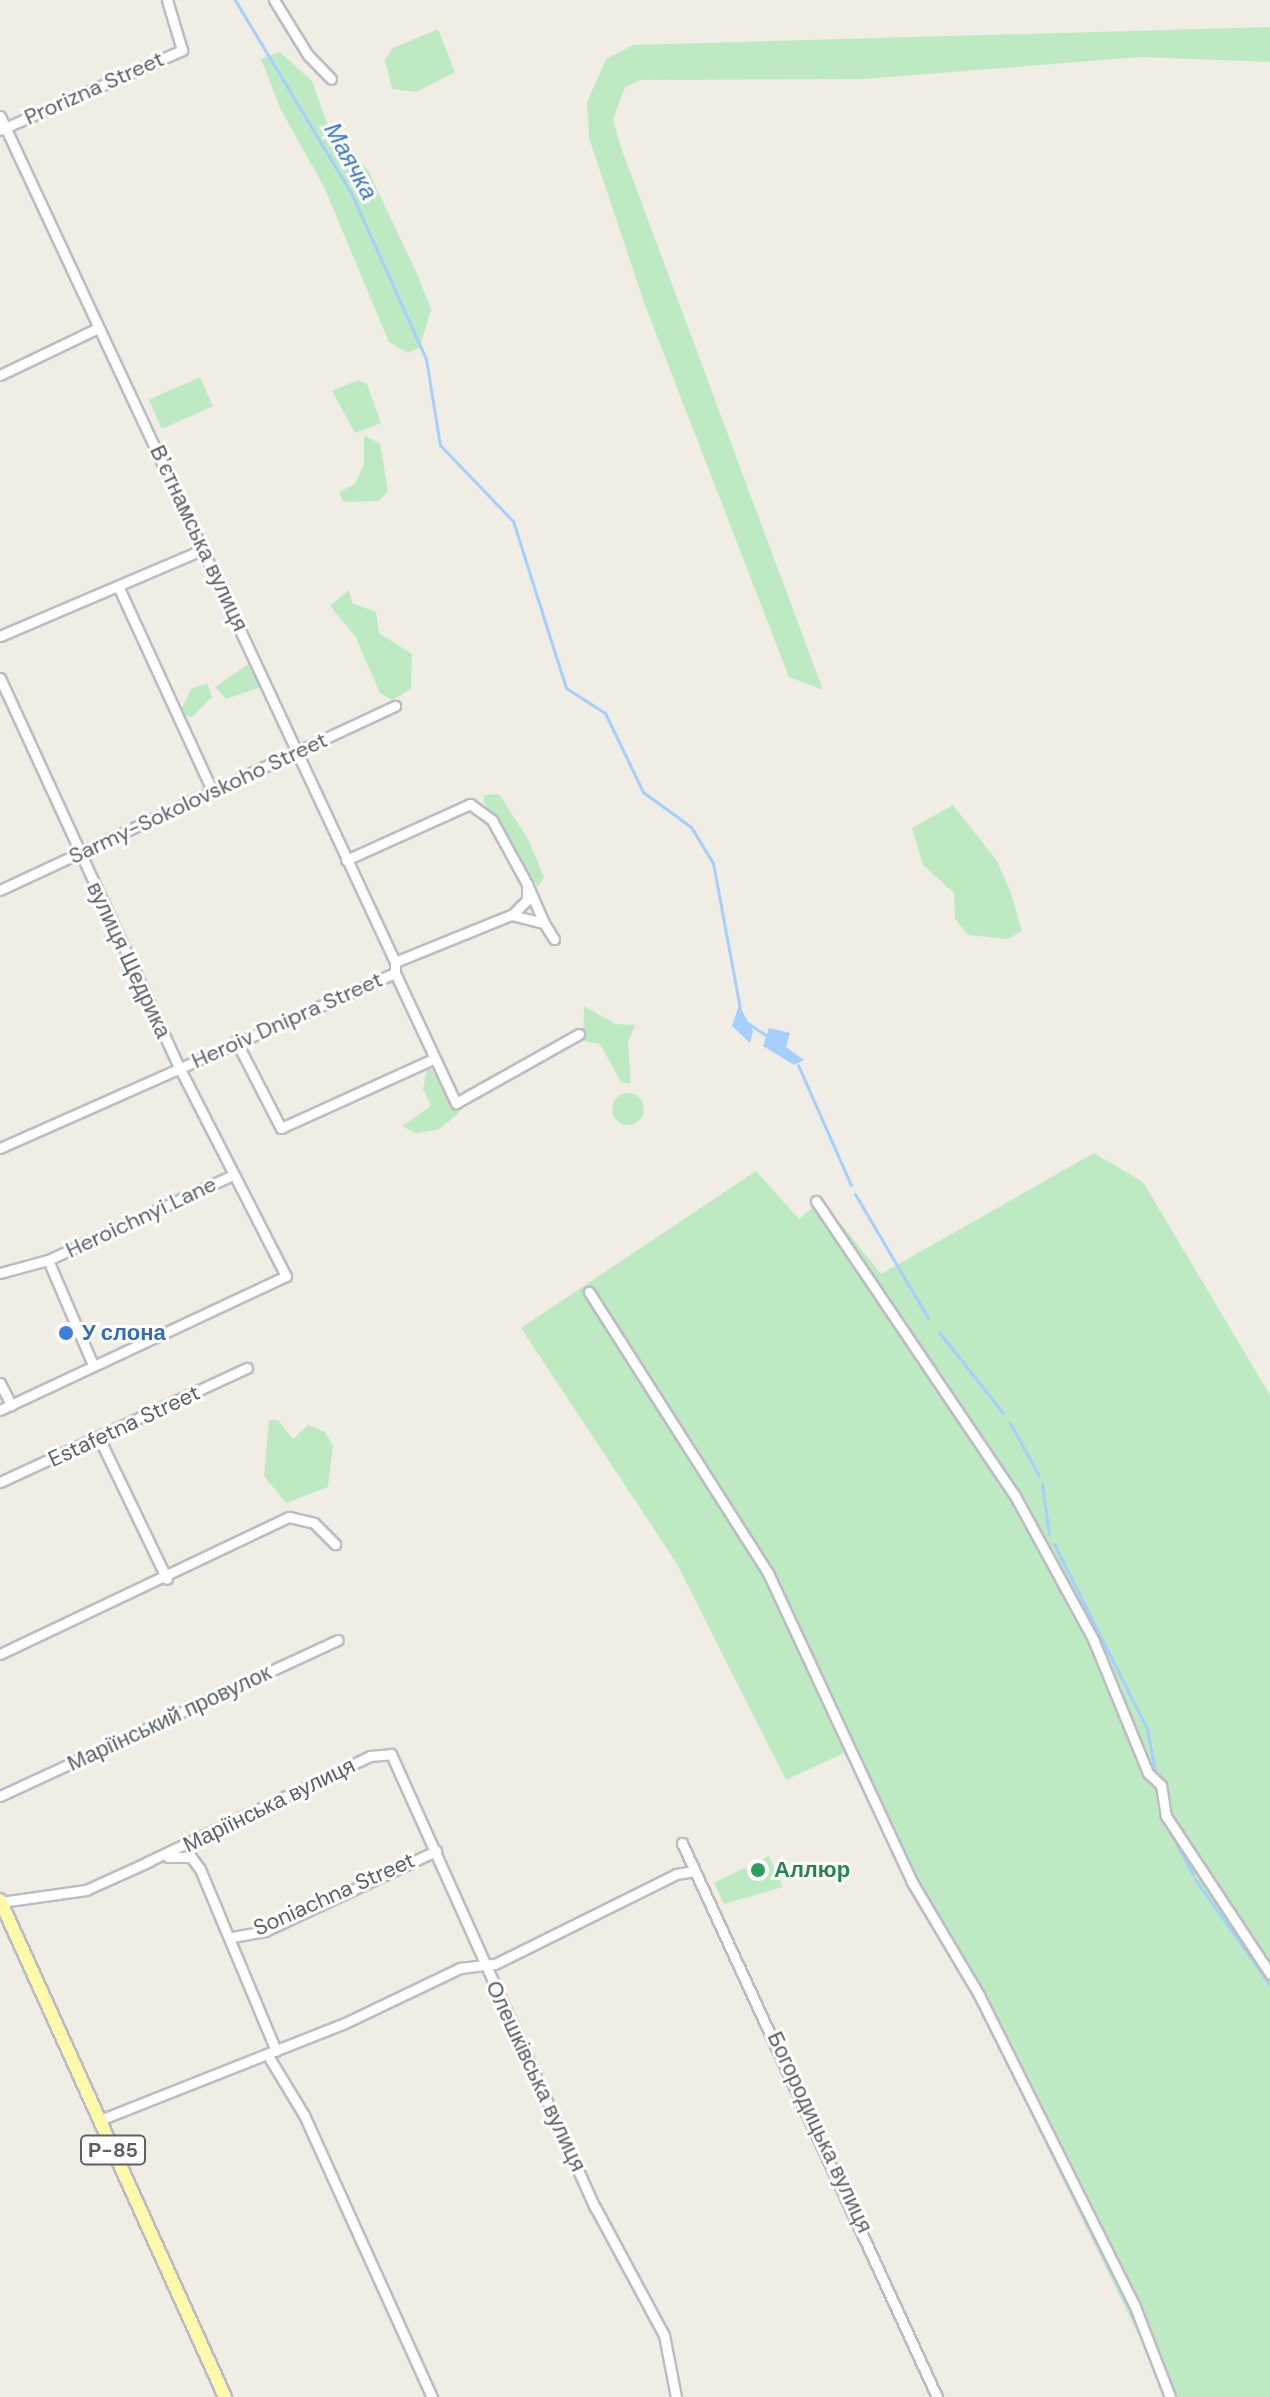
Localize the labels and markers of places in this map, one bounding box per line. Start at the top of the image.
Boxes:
place label: У слона [82,1320,166,1346]
marker: У слона [57,1324,75,1342]
place label: Аллюр [774,1857,850,1883]
marker: Аллюр [749,1861,767,1879]

